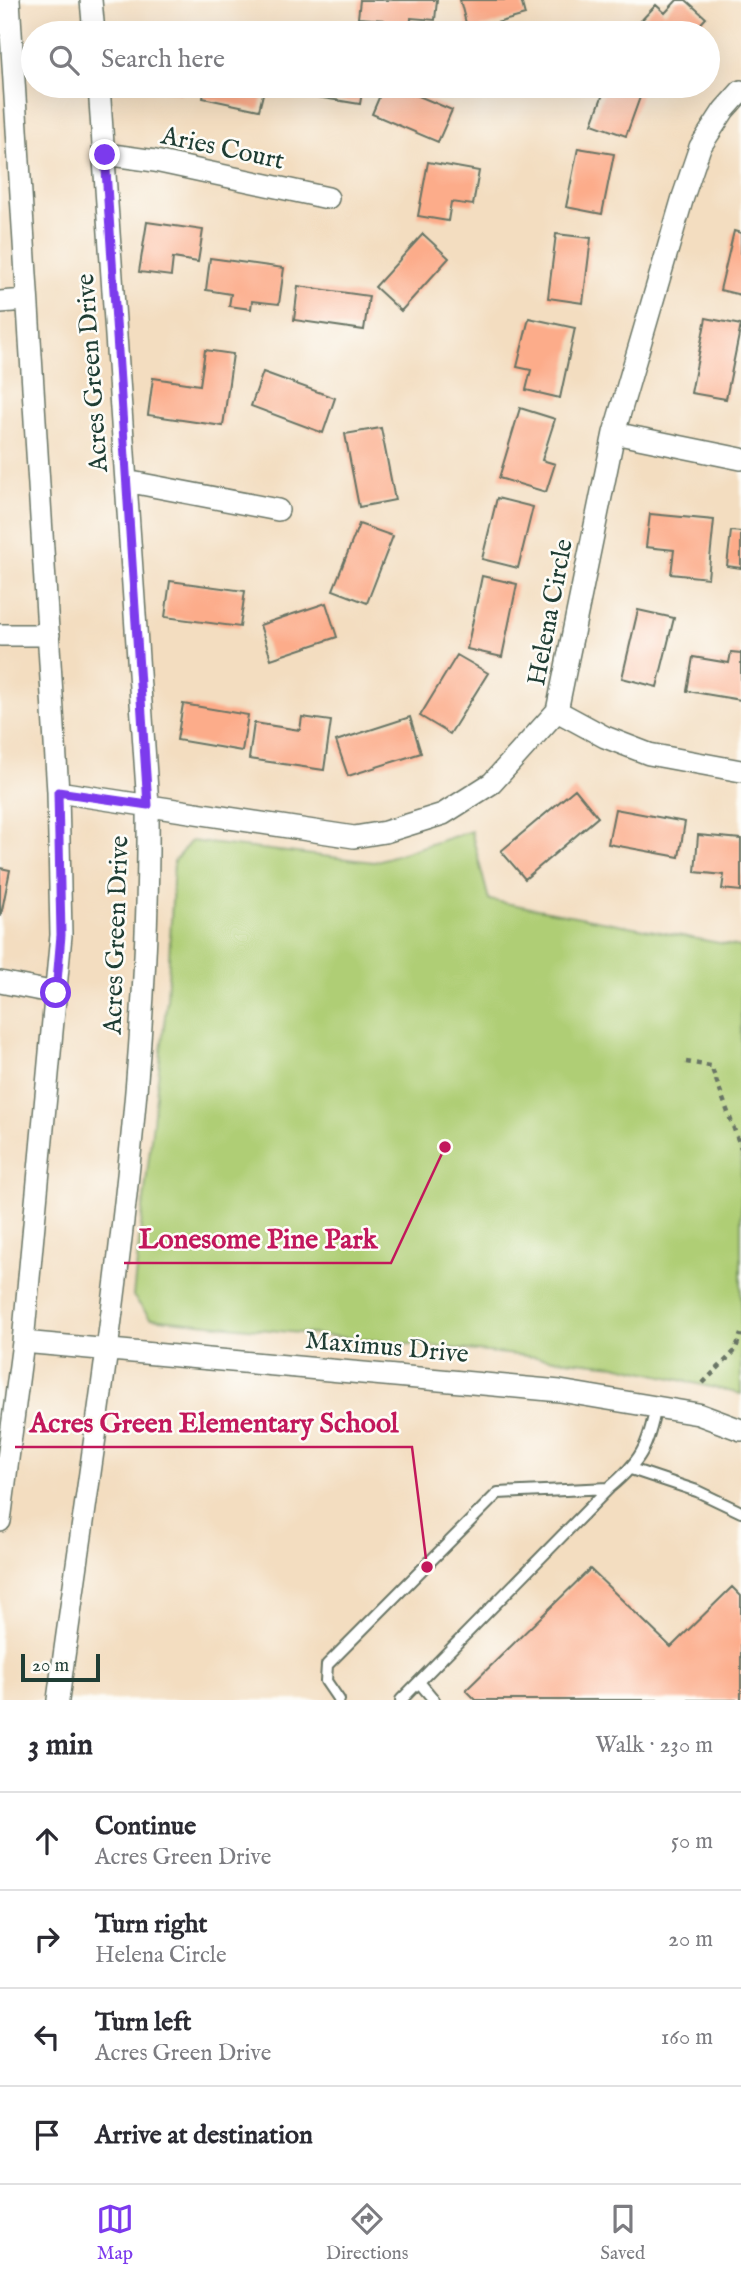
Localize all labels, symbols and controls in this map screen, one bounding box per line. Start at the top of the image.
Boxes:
search box [21,21,720,98]
icon: search [45,41,83,79]
text: Search here [101,43,225,76]
street label: Aries Court [157,119,287,178]
route end [89,139,120,170]
street label: Acres Green Drive [69,272,116,474]
street label: Helena Circle [520,536,581,688]
street label: Acres Green Drive [96,835,136,1036]
route start [40,977,71,1008]
callout: Lonesome Pine Park [124,1214,391,1263]
text: Lonesome Pine Park [138,1223,379,1258]
street label: Maximus Drive [304,1324,470,1371]
callout: Acres Green Elementary School [15,1398,412,1447]
text: Acres Green Elementary School [28,1407,400,1442]
scale bar [21,1651,100,1683]
text: 20 m [32,1654,69,1678]
text: 3 min [28,1727,93,1765]
text: Walk · 230 m [595,1731,713,1760]
text: Continue [95,1810,196,1843]
icon: ahead [28,1822,66,1860]
text: 50 m [671,1827,713,1856]
text: Acres Green Drive [95,1843,271,1872]
text: Turn right [95,1908,208,1941]
icon: right [28,1920,66,1958]
text: 20 m [668,1925,713,1954]
text: Helena Circle [95,1941,227,1970]
text: Turn left [95,2006,192,2039]
icon: left [28,2018,66,2056]
text: 160 m [661,2023,713,2052]
text: Acres Green Drive [95,2039,271,2068]
icon: arrive [28,2116,66,2154]
text: Arrive at destination [95,2119,313,2152]
tab: Map [96,2200,134,2266]
tab: Directions [326,2200,408,2266]
tab: Saved [600,2200,645,2266]

